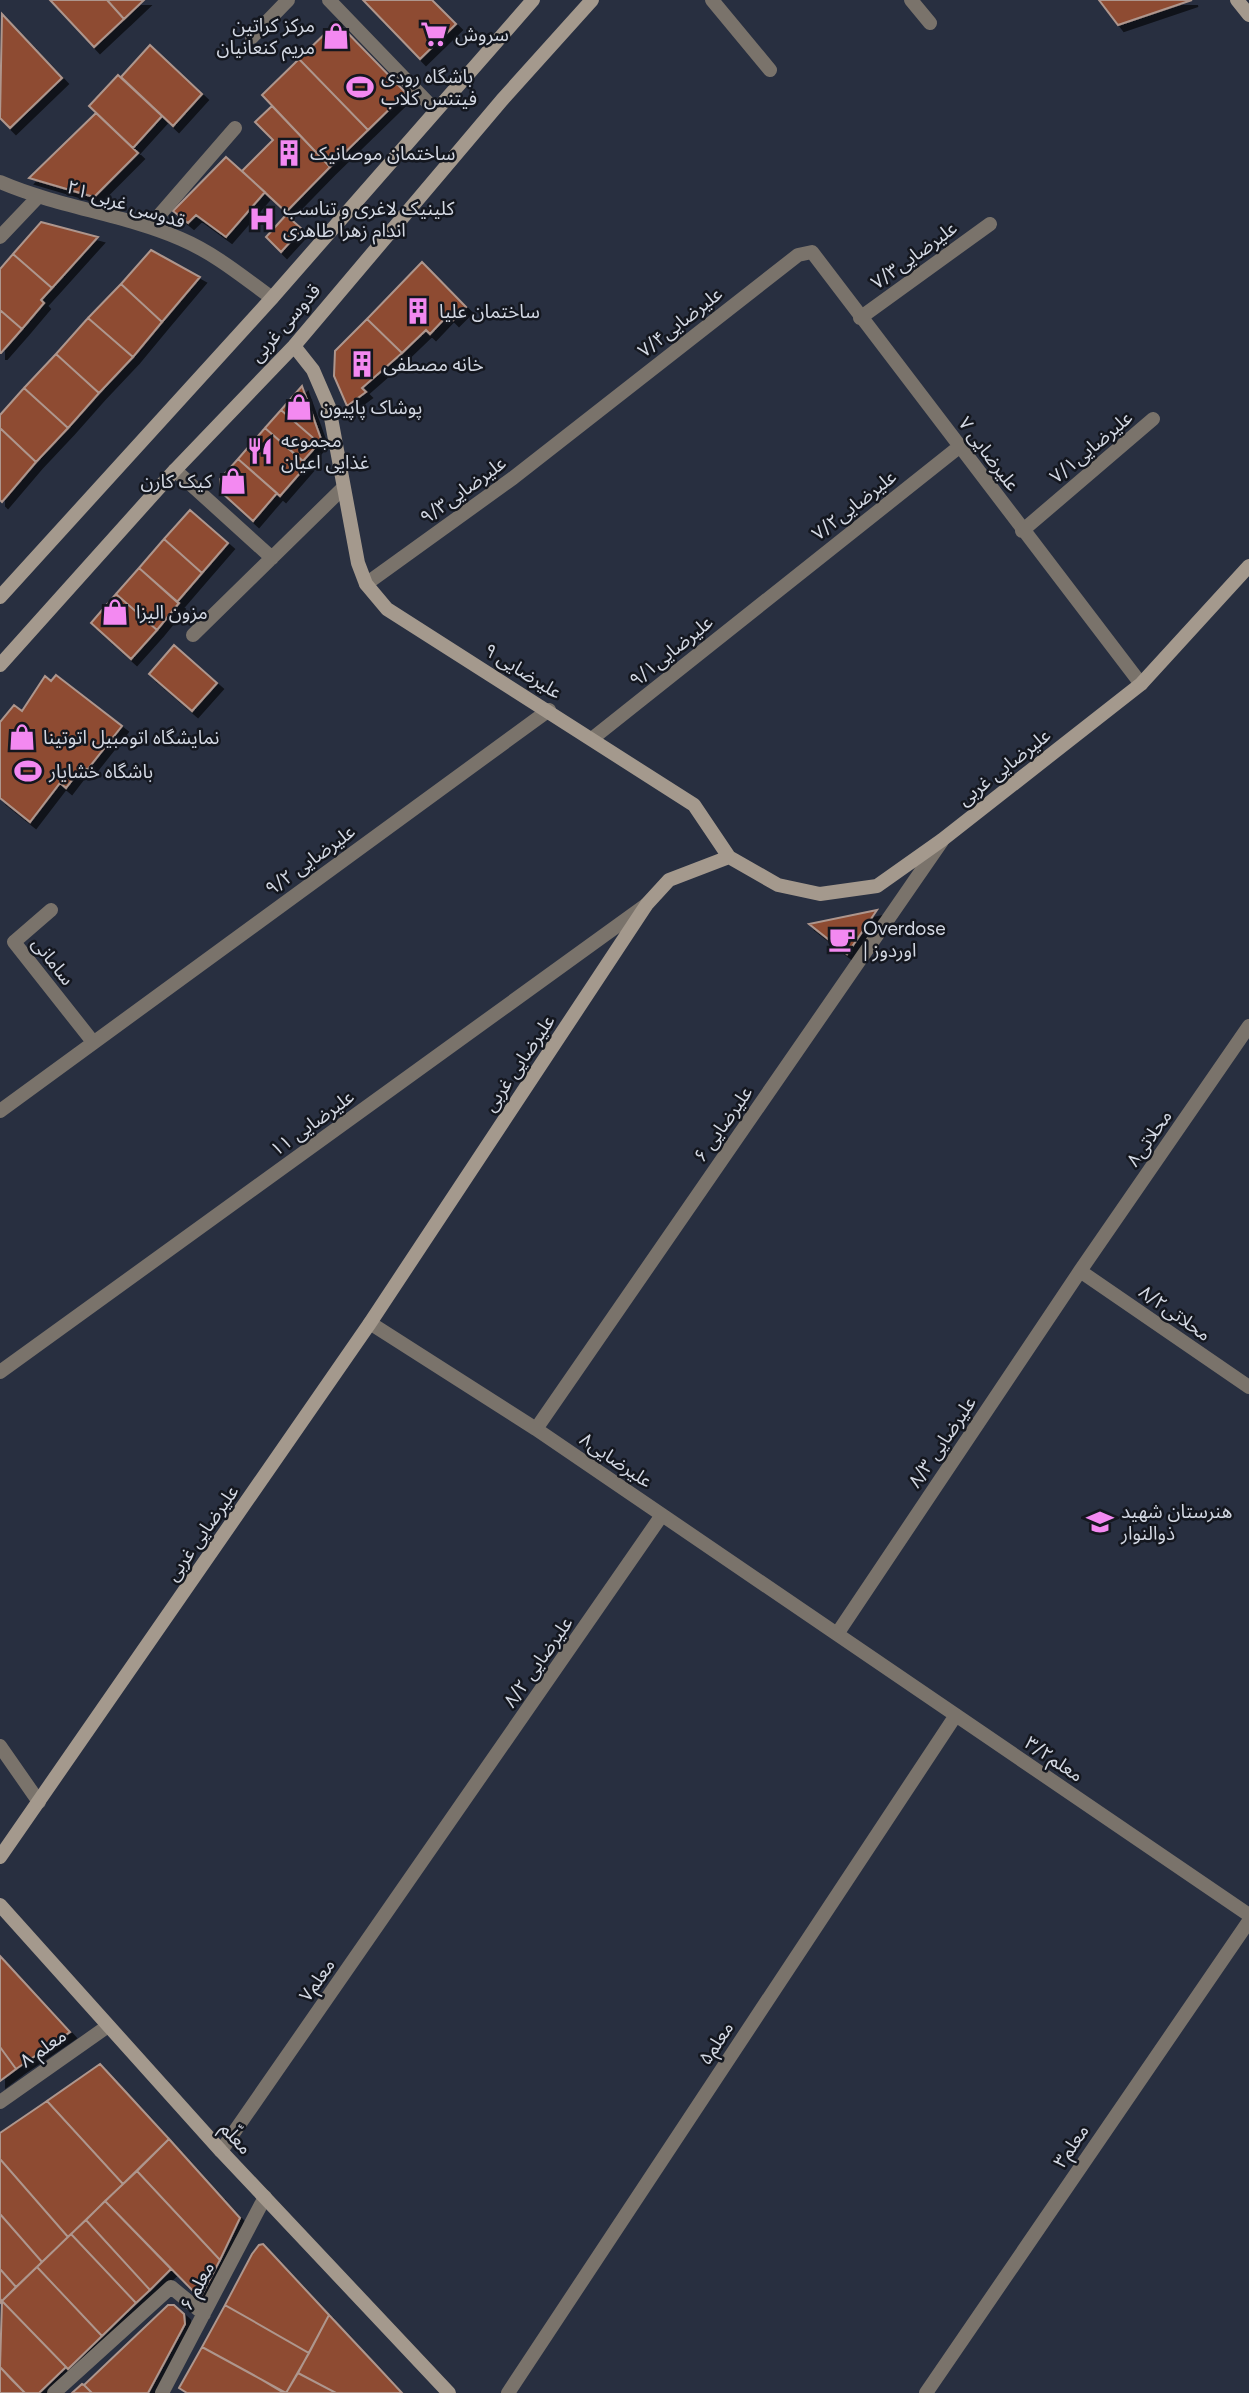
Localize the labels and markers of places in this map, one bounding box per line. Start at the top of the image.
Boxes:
place label: مرکز کراتین مریم کنعانیان [217,14,315,62]
supermarket icon: سروش [419,19,449,49]
shop icon: مرکز کراتین مریم کنعانیان [321,21,351,51]
place label: سروش [455,23,509,46]
place label: باشگاه رودی فیتنس کلاب [381,65,477,110]
sports icon: باشگاه رودی فیتنس کلاب [345,72,375,102]
building icon: ساختمان موصانیک [274,138,304,168]
place label: ساختمان موصانیک [310,142,455,165]
place label: کلینیک لاغری و تناسب اندام زهرا طاهری [283,197,455,245]
hospital icon: کلینیک لاغری و تناسب اندام زهرا طاهری [247,204,277,234]
building icon: ساختمان علیا [403,296,433,326]
place label: ساختمان علیا [439,300,540,323]
building icon: خانه مصطفی [347,349,377,379]
place label: خانه مصطفی [383,353,484,376]
shop icon: پوشاک پاپیون [284,392,314,422]
place label: پوشاک پاپیون [320,396,422,420]
place label: مجموعه غذایی اعیان [281,429,369,474]
restaurant icon: مجموعه غذایی اعیان [245,436,275,466]
shop icon: کیک کارن [218,466,248,496]
place label: کیک کارن [141,470,213,493]
shop icon: مزون الیزا [100,597,130,627]
place label: مزون الیزا [136,601,208,624]
shop icon: نمایشگاه اتومبیل اتوتینا [7,722,37,752]
place label: نمایشگاه اتومبیل اتوتینا [43,726,219,749]
sports icon: باشگاه خشایار [13,756,43,786]
place label: باشگاه خشایار [48,760,153,783]
place label: Overdose | اوردوز [863,917,946,962]
cafe icon: Overdose | اوردوز [827,924,857,954]
place label: هنرستان شهید ذوالنوار [1120,1500,1232,1545]
school or university icon: هنرستان شهید ذوالنوار [1085,1507,1115,1537]

